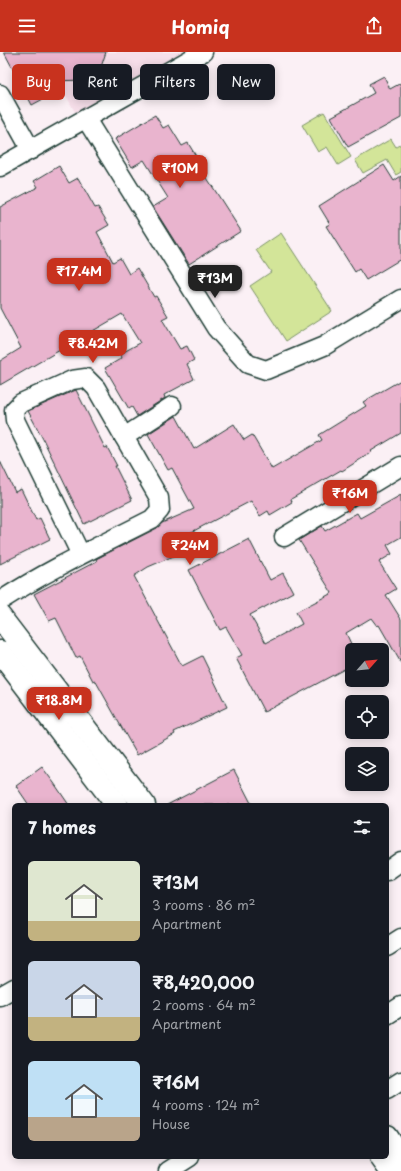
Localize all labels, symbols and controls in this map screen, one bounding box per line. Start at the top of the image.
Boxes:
text: Homiq [171,13,230,40]
icon: menu [16,15,38,37]
icon: share [363,15,385,37]
chip: Buy [12,64,65,100]
chip: Rent [73,64,132,100]
chip: Filters [140,64,209,100]
chip: New [217,64,275,100]
pin: ₹10M [156,155,204,189]
text: ₹10M [162,158,198,177]
pin: ₹17.4M [46,258,112,292]
text: ₹17.4M [56,261,102,280]
pin: ₹13M [191,265,239,299]
text: ₹13M [197,268,233,287]
pin: ₹8.42M [60,330,126,364]
text: ₹8.42M [68,333,118,352]
pin: ₹16M [326,480,374,514]
text: ₹16M [332,483,368,502]
pin: ₹24M [166,532,214,566]
text: ₹24M [171,535,209,554]
north arrow [345,643,389,687]
map controls [345,643,389,791]
pin: ₹18.8M [26,687,92,721]
text: ₹18.8M [36,690,82,709]
button: locate [345,695,389,739]
button: layers [345,747,389,791]
text: 7 homes [28,814,96,840]
icon: filters [351,816,373,838]
text: ₹13M [152,869,199,895]
icon: home [60,877,108,925]
text: 3 rooms · 86 m² [152,895,255,914]
text: Apartment [152,914,221,933]
text: ₹8,420,000 [152,969,254,995]
icon: home [60,977,108,1025]
text: 2 rooms · 64 m² [152,995,256,1014]
text: Apartment [152,1014,221,1033]
text: ₹16M [152,1069,200,1095]
icon: home [60,1077,108,1125]
text: 4 rooms · 124 m² [152,1095,260,1114]
text: House [152,1114,190,1133]

